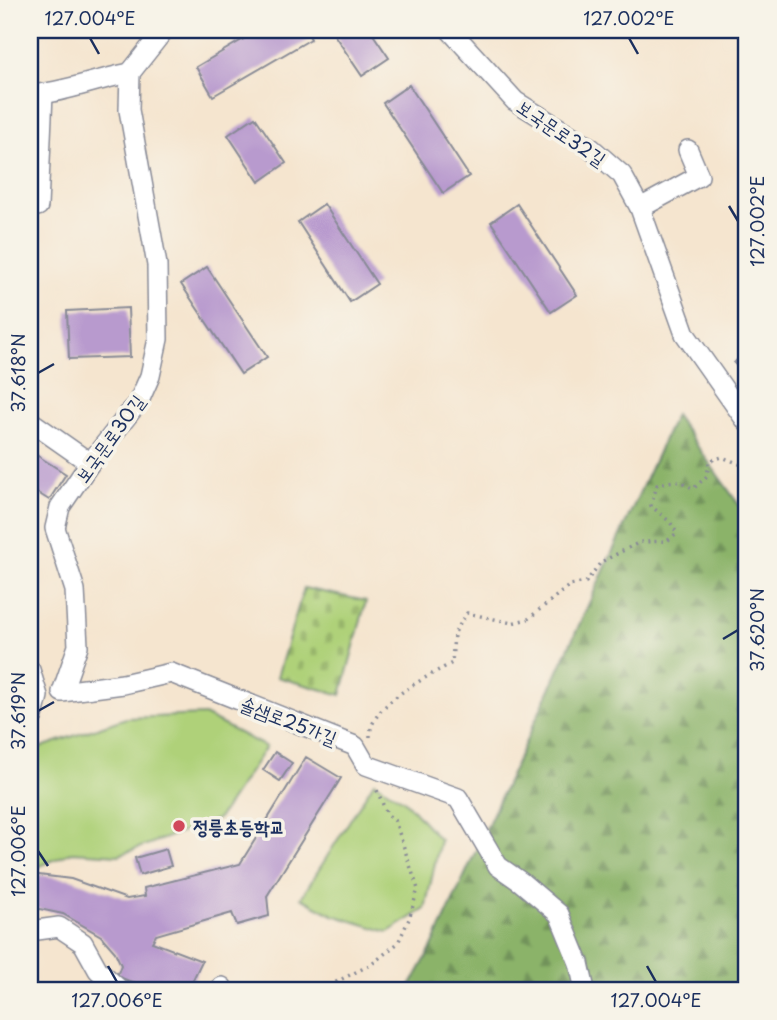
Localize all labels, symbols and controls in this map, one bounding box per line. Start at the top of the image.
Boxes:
text: 127.004°E [44,4,136,31]
text: 127.002°E [583,4,675,31]
street label: 보국문로32길 [512,92,612,172]
text: 127.002°E [743,175,770,267]
text: 37.618°N [4,333,31,413]
street label: 보국문로30길 [67,388,151,488]
text: 37.620°N [743,588,770,672]
text: 37.619°N [4,672,31,750]
street label: 솔샘로25가길 [237,689,341,751]
text: 127.006°E [4,805,31,897]
place label: 정릉초등학교 [193,812,285,840]
marker: 정릉초등학교 [171,818,187,834]
text: 127.006°E [71,986,163,1013]
text: 127.004°E [610,986,702,1013]

